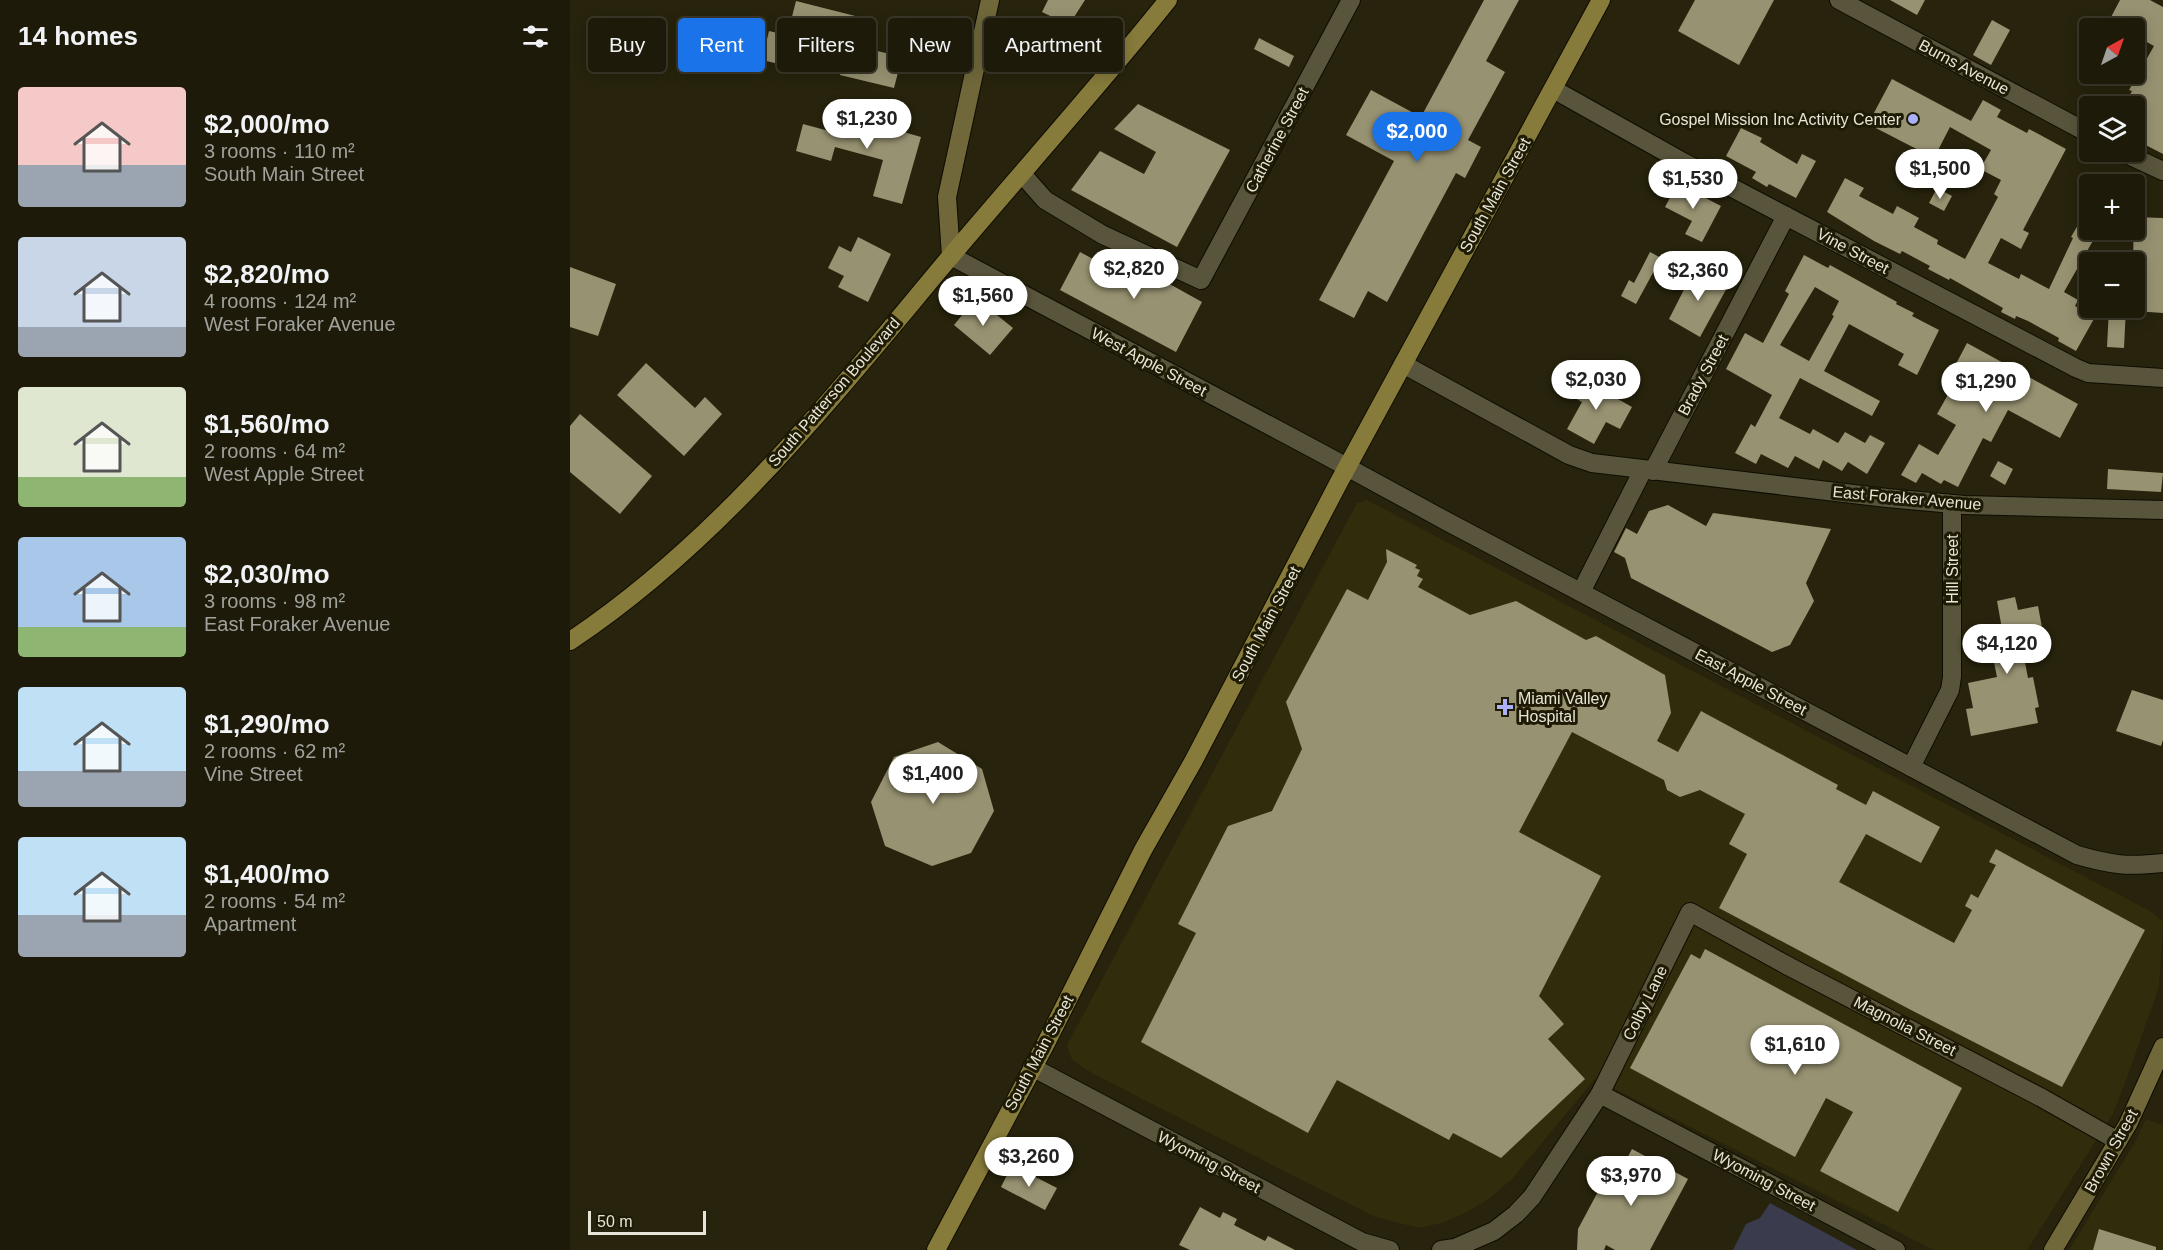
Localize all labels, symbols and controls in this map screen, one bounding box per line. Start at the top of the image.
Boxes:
chip: Buy [588,18,666,72]
chip: Rent [678,18,765,72]
chip: Filters [777,18,876,72]
chip: New [888,18,972,72]
chip: Apartment [984,18,1123,72]
north arrow [2079,18,2145,84]
map controls [2079,18,2145,318]
icon: filters [519,20,552,53]
text: 14 homes [18,21,138,51]
street label: Burns Avenue [1916,36,2012,98]
street label: Catherine Street [1242,84,1312,195]
button: layers [2079,96,2145,162]
pin: $1,230 [818,99,916,150]
text: $1,230 [836,107,898,129]
text: $2,000/mo [204,109,330,139]
icon: home [66,111,138,183]
place label: Gospel Mission Inc Activity Center [1659,111,1902,128]
pin: $2,000 [1368,112,1466,163]
marker: Gospel Mission Inc Activity Center [1906,112,1920,126]
text: $2,000 [1386,120,1448,142]
street label: South Main Street [1457,134,1534,255]
text: 3 rooms · 110 m² [204,140,355,162]
pin: $1,500 [1891,149,1989,200]
text: $1,500 [1909,157,1971,179]
pin: $1,530 [1644,159,1742,210]
text: South Main Street [204,163,364,185]
text: $1,530 [1662,167,1724,189]
button: + [2079,174,2145,240]
street label: Vine Street [1814,225,1892,277]
pin: $2,820 [1085,249,1183,300]
pin: $2,360 [1649,251,1747,302]
button: − [2079,252,2145,318]
text: $2,820 [1103,257,1165,279]
text: $2,820/mo [204,259,330,289]
text: $2,360 [1667,259,1729,281]
icon: home [66,261,138,333]
pin: $1,560 [934,276,1032,327]
text: $1,560 [952,284,1014,306]
text: 4 rooms · 124 m² [204,290,356,312]
text: West Foraker Avenue [204,313,396,335]
street label: South Patterson Boulevard [765,314,903,470]
street label: West Apple Street [1089,325,1210,400]
street label: Brady Street [1675,331,1732,418]
pin: $2,030 [1547,360,1645,411]
pin: $1,290 [1937,362,2035,413]
text: $2,030 [1565,368,1627,390]
text: $1,290 [1955,370,2017,392]
text: $1,560/mo [204,409,330,439]
icon: home [66,411,138,483]
text: 2 rooms · 64 m² [204,440,345,462]
text: West Apple Street [204,463,364,485]
street label: East Foraker Avenue [1832,483,1982,513]
street label: Hill Street [1944,534,1961,604]
text: $2,030/mo [204,559,330,589]
icon: home [66,561,138,633]
street label: South Main Street [1228,563,1304,685]
text: 3 rooms · 98 m² [204,590,345,612]
text: East Foraker Avenue [204,613,390,635]
pin: $4,120 [1958,624,2056,675]
text: $4,120 [1976,632,2038,654]
street label: East Apple Street [1692,645,1810,719]
place label: Miami Valley Hospital [1518,690,1608,725]
marker: Miami Valley Hospital [1496,698,1514,716]
text: $1,290/mo [204,709,330,739]
icon: home [66,711,138,783]
text: 2 rooms · 62 m² [204,740,345,762]
pin: $1,400 [884,754,982,805]
text: $1,400 [902,762,964,784]
text: Vine Street [204,763,303,785]
text: $1,400/mo [204,859,330,889]
icon: home [66,861,138,933]
text: 2 rooms · 54 m² [204,890,345,912]
text: Apartment [204,913,296,935]
street label: Colby Lane [1620,963,1670,1043]
street label: South Main Street [1001,992,1077,1114]
street label: Magnolia Street [1851,993,1959,1059]
pin: $1,610 [1746,1025,1844,1076]
text: $1,610 [1764,1033,1826,1055]
street label: Brown Street [2081,1106,2141,1196]
street label: Wyoming Street [1155,1128,1264,1196]
pin: $3,260 [980,1137,1078,1188]
text: $3,260 [998,1145,1060,1167]
street label: Wyoming Street [1710,1146,1819,1214]
pin: $3,970 [1582,1156,1680,1207]
text: $3,970 [1600,1164,1662,1186]
scale bar [588,1208,706,1236]
text: 50 m [597,1213,633,1230]

